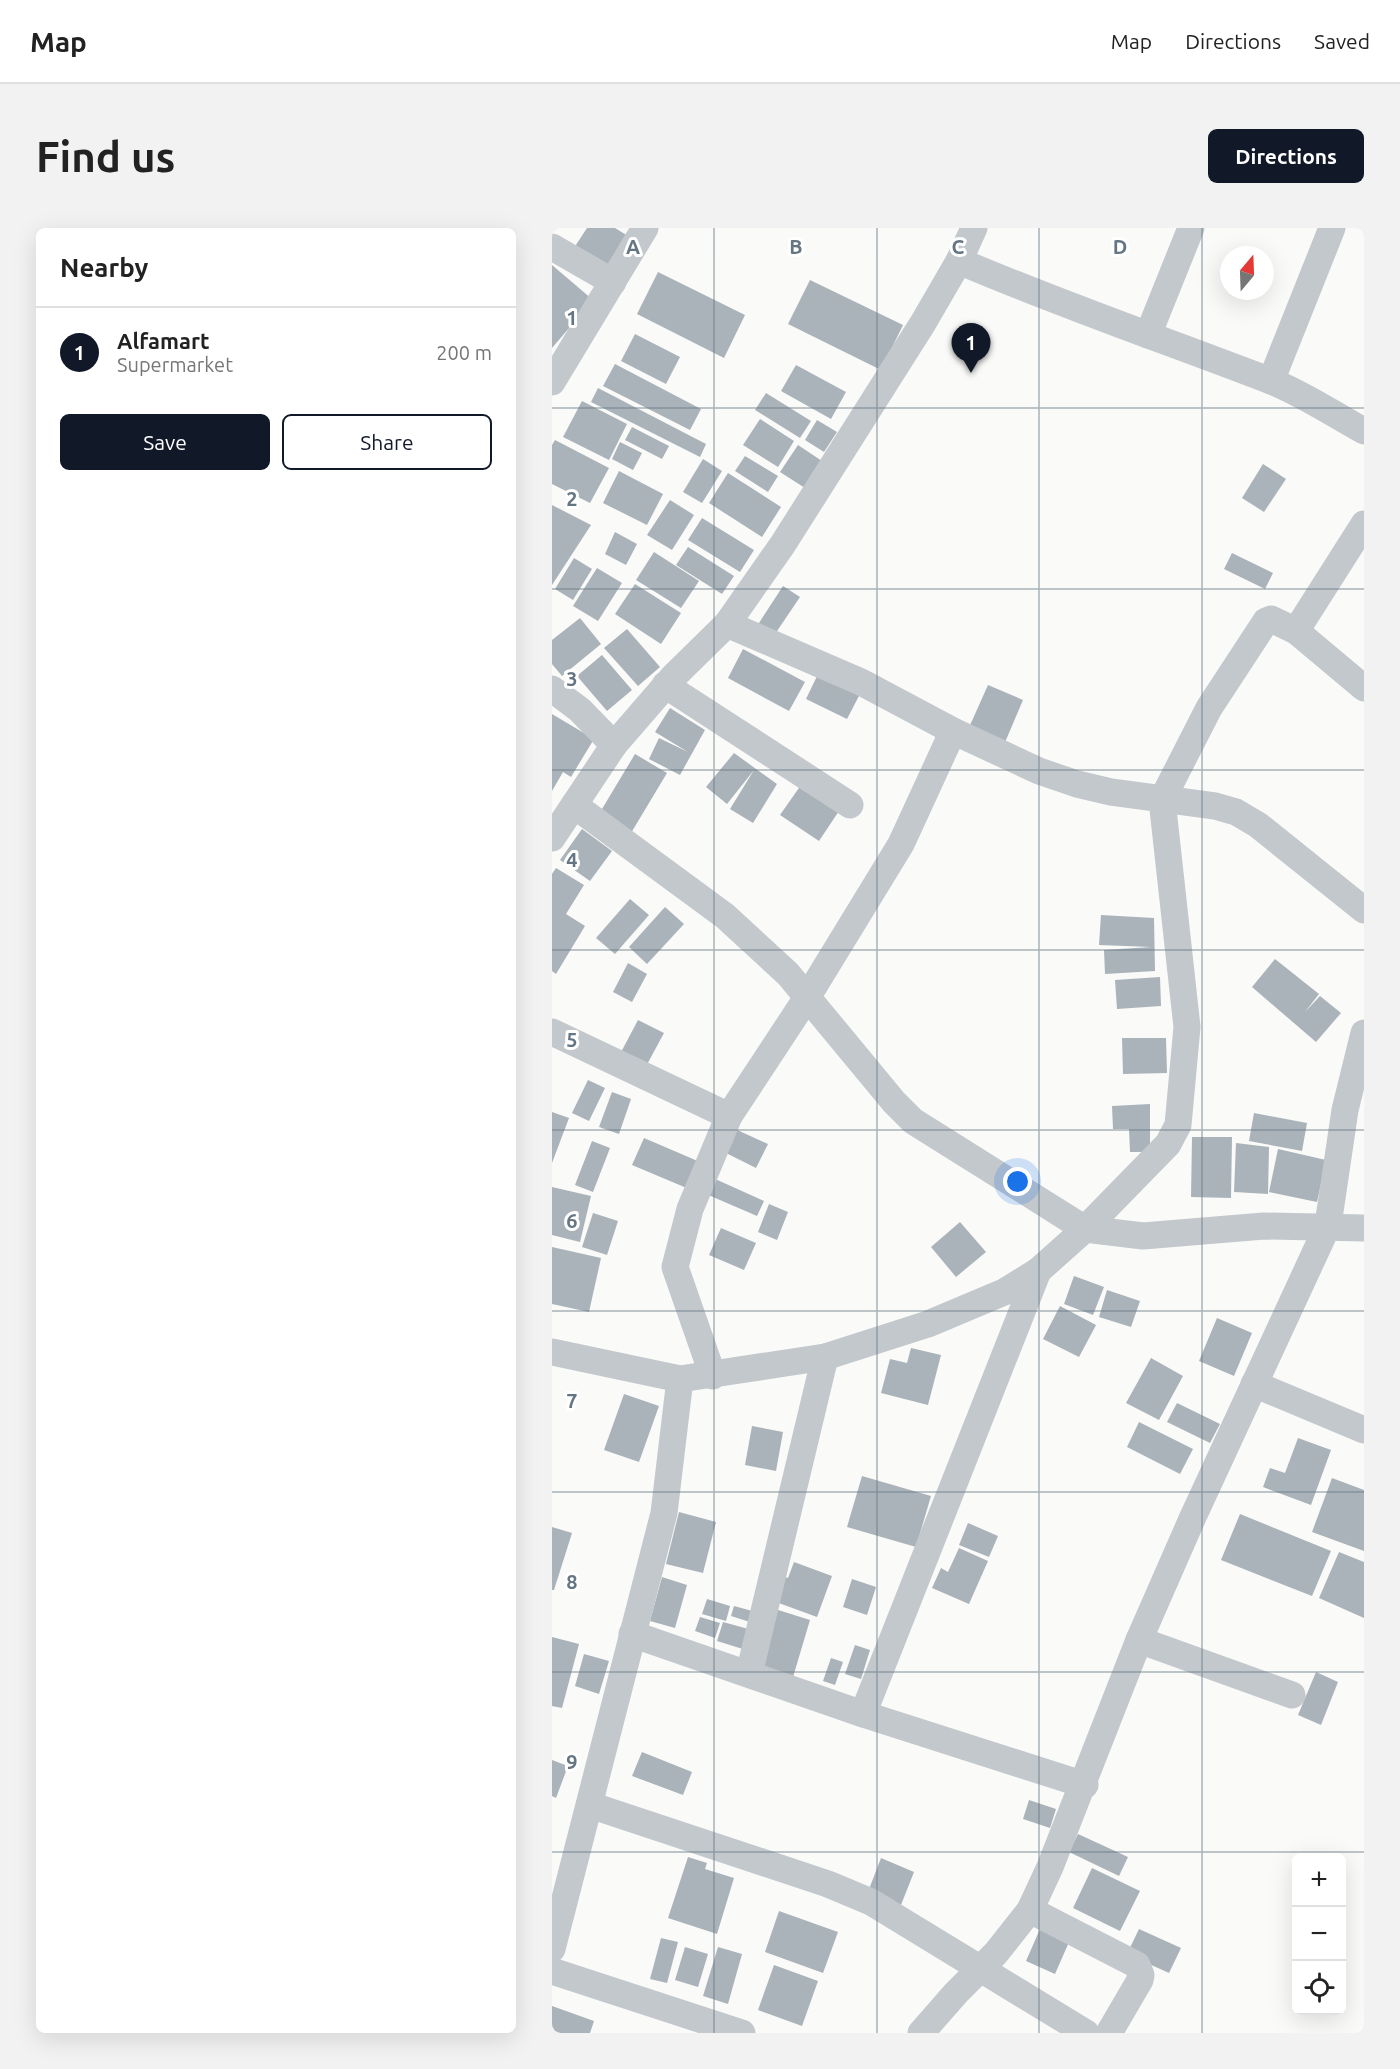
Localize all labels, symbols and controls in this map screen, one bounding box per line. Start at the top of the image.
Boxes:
text: Map [30,26,87,57]
text: Map [1111,29,1152,53]
text: Directions [1185,29,1281,53]
text: Saved [1314,29,1370,53]
button: Directions [1208,129,1364,183]
text: Find us [36,133,175,180]
text: A [626,235,640,258]
text: B [789,235,803,258]
text: C [952,235,965,258]
text: D [1113,235,1127,258]
north arrow [1220,246,1274,300]
text: Nearby [60,253,148,282]
text: 1 [566,306,578,329]
pin: 1 [952,324,990,373]
text: Alfamart [117,328,209,353]
text: 1 [74,341,85,364]
text: 200 m [436,341,492,364]
text: Supermarket [117,353,233,376]
button: Save [60,414,270,470]
button: Share [282,414,492,470]
text: 2 [566,487,578,510]
text: 3 [566,667,578,690]
text: 4 [566,848,578,871]
text: 5 [566,1028,578,1051]
your location [1003,1167,1032,1196]
text: 6 [566,1209,578,1232]
text: 7 [566,1389,578,1412]
text: 8 [566,1570,578,1593]
text: 9 [566,1750,578,1773]
map controls [1292,1853,1346,2015]
button: + [1292,1853,1346,1907]
button: − [1292,1907,1346,1961]
button: locate [1292,1961,1346,2015]

